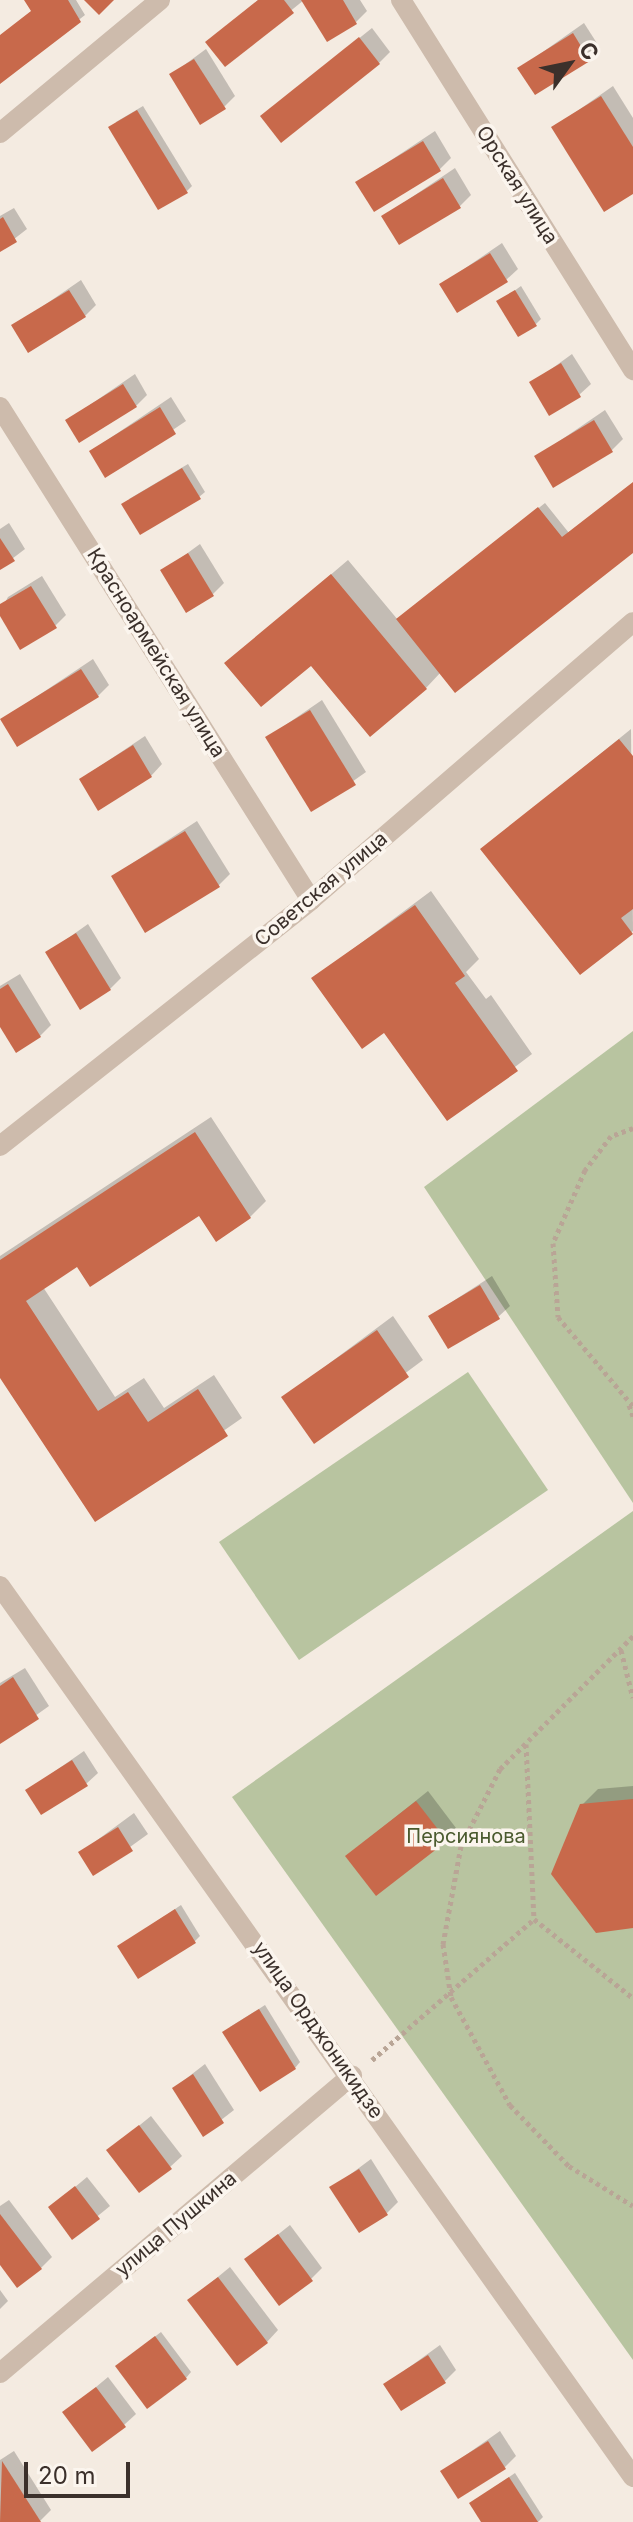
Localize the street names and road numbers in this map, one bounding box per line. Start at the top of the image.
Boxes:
street label: Орская улица [471,122,563,248]
street label: Красноармейская улица [82,544,230,762]
street label: Советская улица [250,827,392,951]
street label: улица Орджоникидзе [248,1937,388,2123]
street label: улица Пушкина [111,2166,241,2282]

